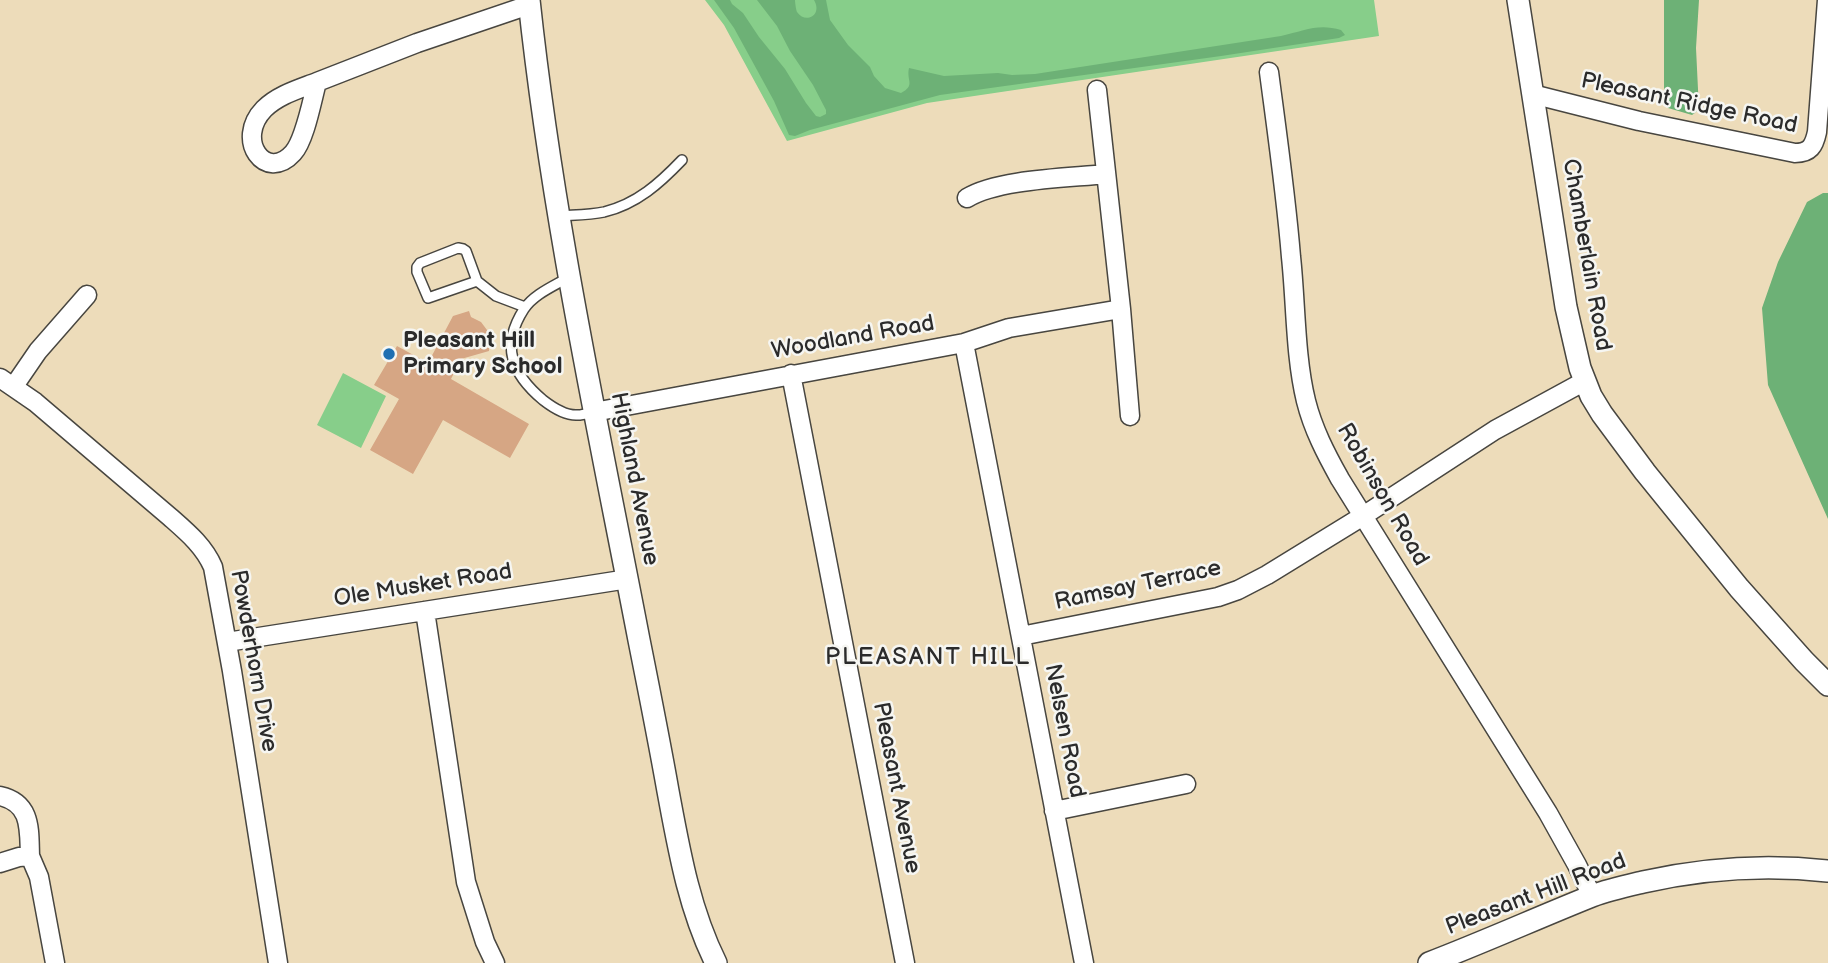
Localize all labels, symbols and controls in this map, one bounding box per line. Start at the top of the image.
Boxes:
street label: Pleasant Ridge Road [1578,68,1800,140]
street label: Chamberlain Road [1556,157,1616,353]
street label: Woodland Road [769,310,937,366]
place label: Pleasant Hill Primary School [403,327,563,381]
marker: Pleasant Hill Primary School [381,346,397,362]
street label: Highland Avenue [604,390,664,568]
street label: Robinson Road [1330,419,1434,571]
street label: Ramsay Terrace [1052,555,1224,617]
street label: Ole Musket Road [332,558,514,614]
street label: Powderhorn Drive [223,568,283,754]
district label: PLEASANT HILL [827,644,1029,672]
street label: Nelsen Road [1037,662,1091,800]
street label: Pleasant Avenue [866,700,926,876]
street label: Pleasant Hill Road [1442,848,1630,942]

